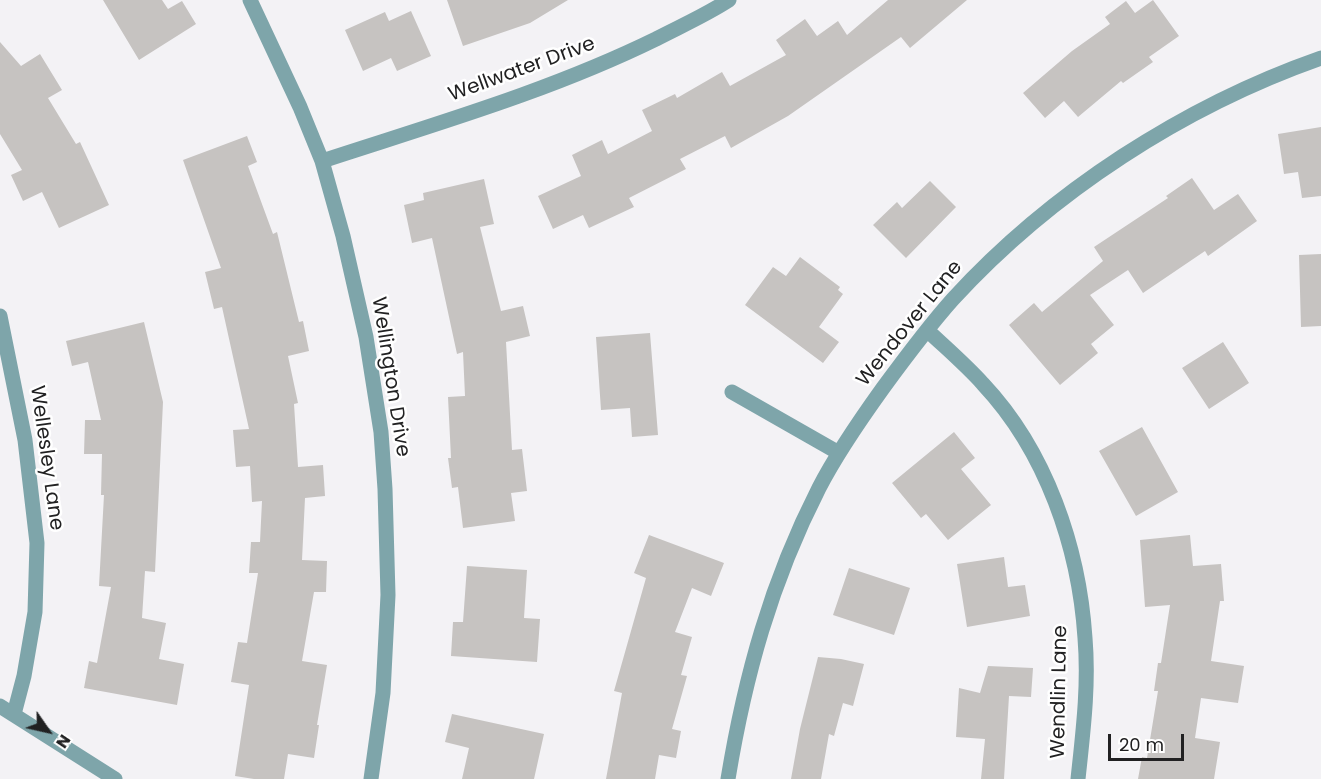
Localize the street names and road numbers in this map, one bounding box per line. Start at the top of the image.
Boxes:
street label: Wellwater Drive [445,32,599,108]
street label: Wendover Lane [852,256,968,392]
street label: Wellington Drive [366,295,414,459]
street label: Wellesley Lane [24,384,68,532]
street label: Wendlin Lane [1047,625,1073,759]

